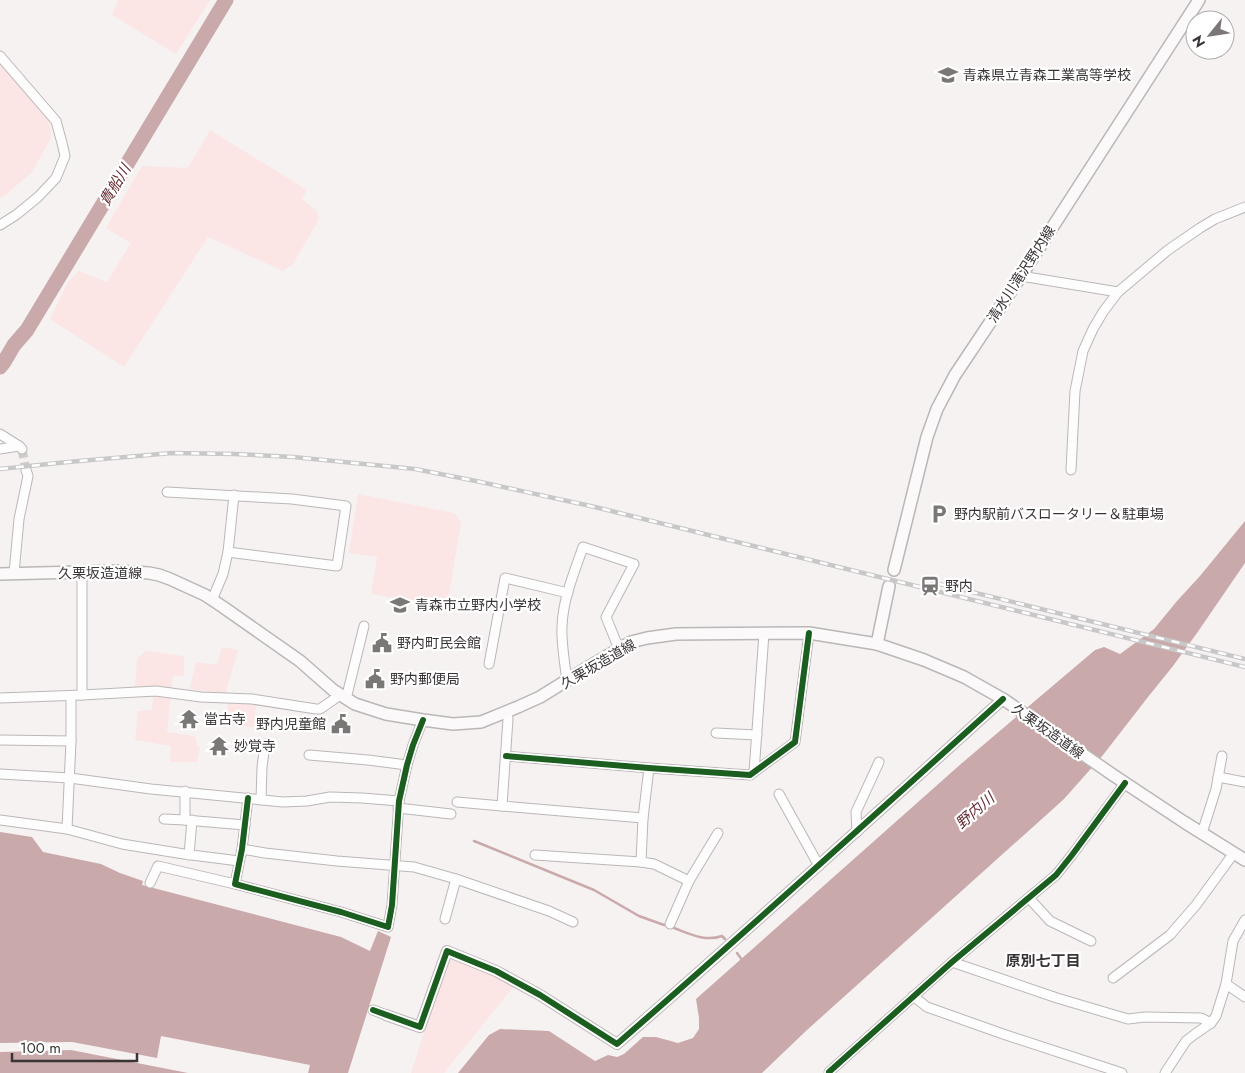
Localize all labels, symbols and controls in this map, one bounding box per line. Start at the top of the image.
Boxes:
north arrow [1185,10,1235,60]
text: N [1187,32,1210,51]
school or university icon: 青森県立青森工業高等学校 [937,64,959,86]
place label: 青森県立青森工業高等学校 [963,65,1131,85]
water label: 貴船川 [94,158,137,210]
street label: 清水川滝沢野内線 [982,222,1060,326]
parking icon: 野内駅前バスロータリー＆駐車場 [928,503,950,525]
place label: 野内駅前バスロータリー＆駐車場 [954,504,1164,524]
street label: 久栗坂造道線 [58,563,142,583]
station icon: 野内 [919,575,941,597]
place label: 野内 [945,576,973,596]
school or university icon: 青森市立野内小学校 [389,594,411,616]
place label: 青森市立野内小学校 [415,595,541,615]
public building icon: 野内町民会館 [371,632,393,654]
place label: 野内町民会館 [397,633,481,653]
street label: 久栗坂造道線 [557,634,639,694]
public building icon: 野内郵便局 [364,668,386,690]
place label: 野内郵便局 [390,669,460,689]
street label: 久栗坂造道線 [1008,699,1088,763]
temple icon: 當古寺 [178,708,200,730]
place label: 當古寺 [204,709,246,729]
public building icon: 野内児童館 [330,713,352,735]
place label: 野内児童館 [256,714,326,734]
temple icon: 妙覚寺 [208,735,230,757]
place label: 妙覚寺 [234,736,276,756]
water label: 野内川 [951,787,1001,834]
district label: 原別七丁目 [1005,950,1081,972]
scale bar [12,1030,138,1062]
text: 100 m [20,1037,61,1059]

